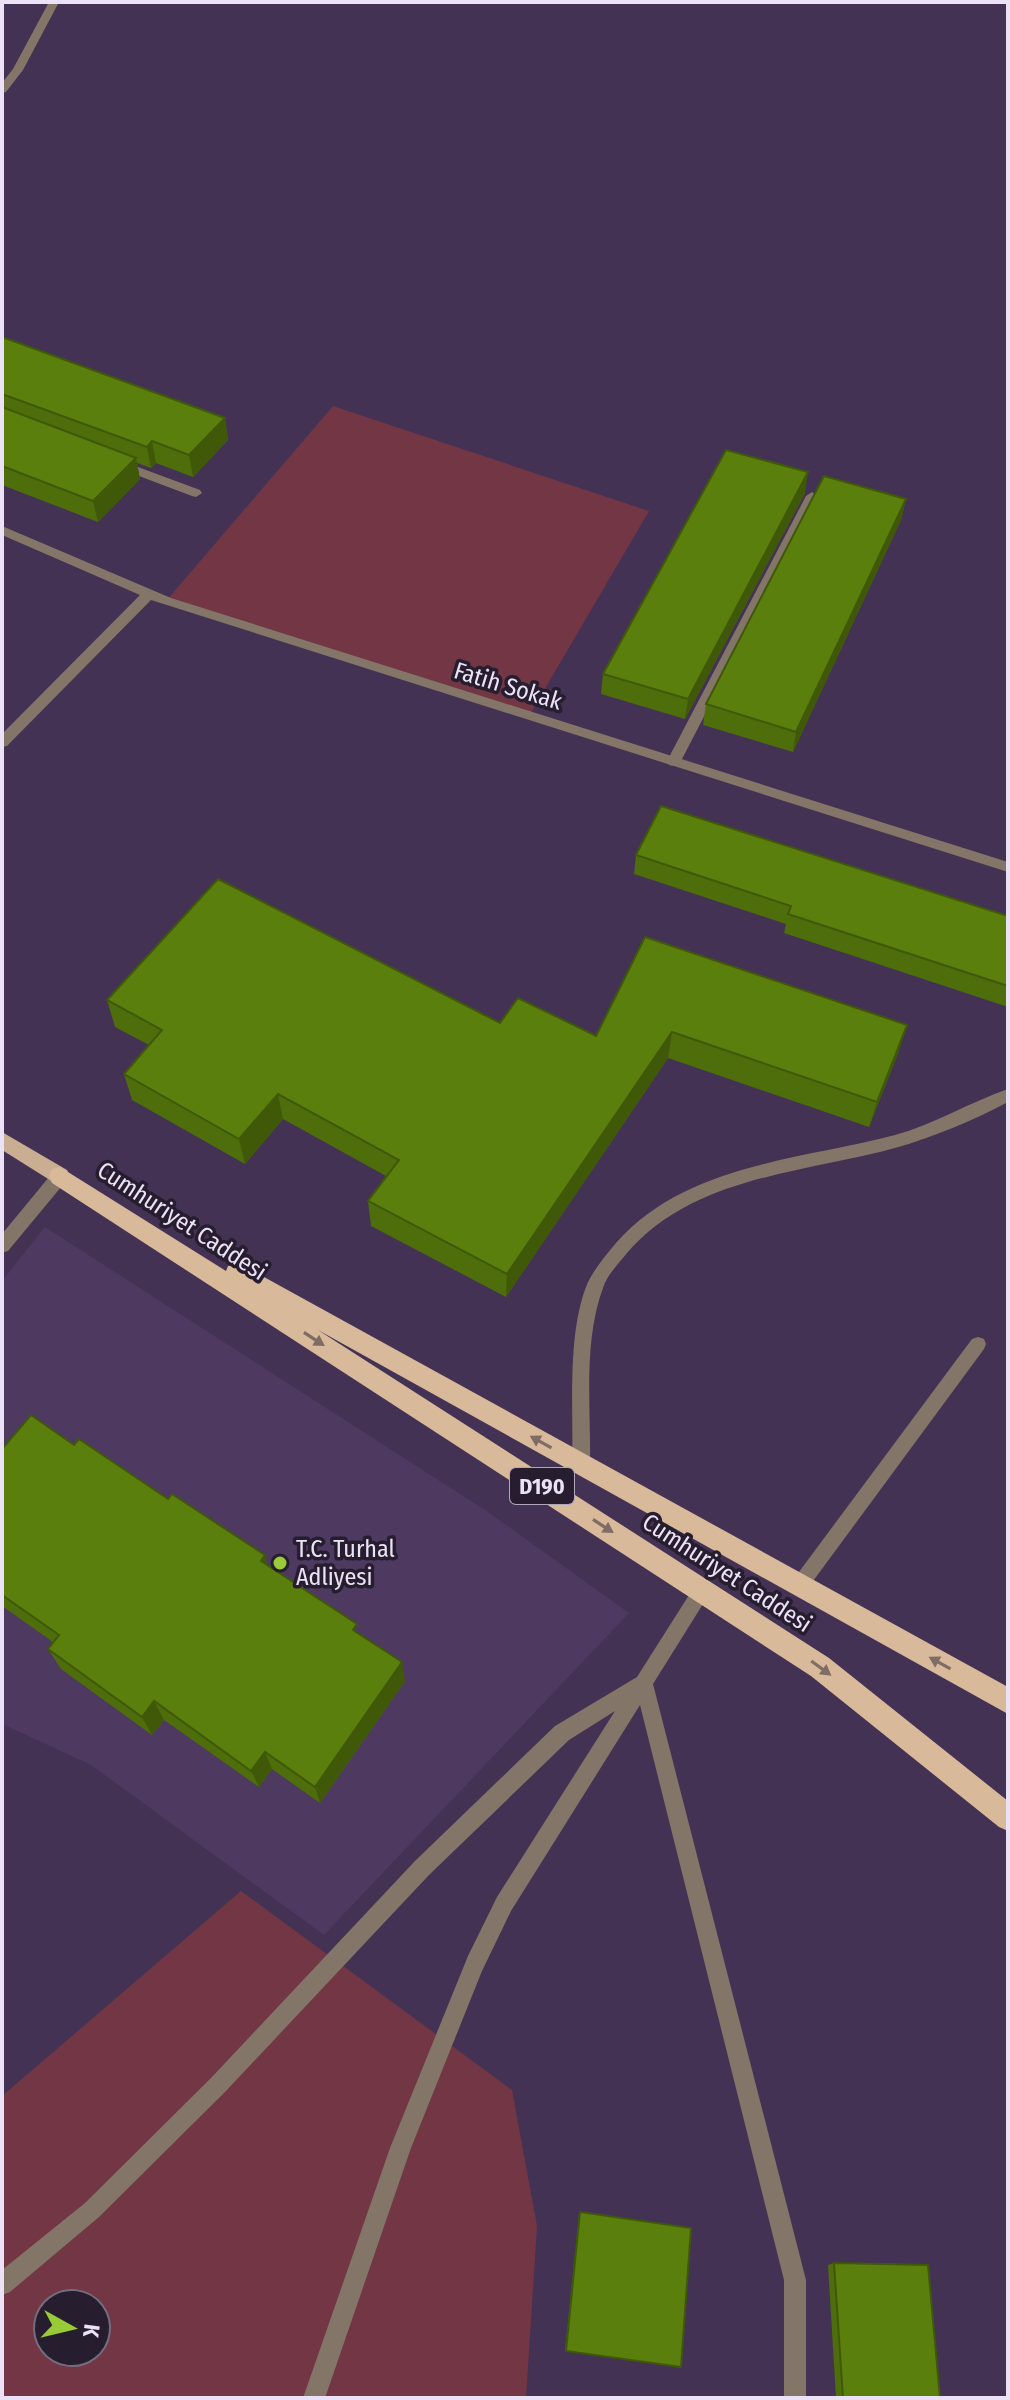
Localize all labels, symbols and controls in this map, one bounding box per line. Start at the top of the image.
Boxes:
street label: Fatih Sokak [451,656,566,716]
street label: Cumhuriyet Caddesi [92,1156,272,1286]
one-way arrow [303,1332,325,1346]
one-way arrow [530,1435,552,1449]
road number: D190 [510,1468,574,1504]
street label: Cumhuriyet Caddesi [637,1508,817,1638]
one-way arrow [592,1518,614,1533]
place label: T.C. Turhal Adliyesi [296,1535,395,1591]
marker: T.C. Turhal Adliyesi [271,1554,289,1572]
one-way arrow [928,1656,951,1670]
one-way arrow [810,1660,831,1675]
north arrow [32,2288,112,2368]
text: K [77,2322,106,2340]

